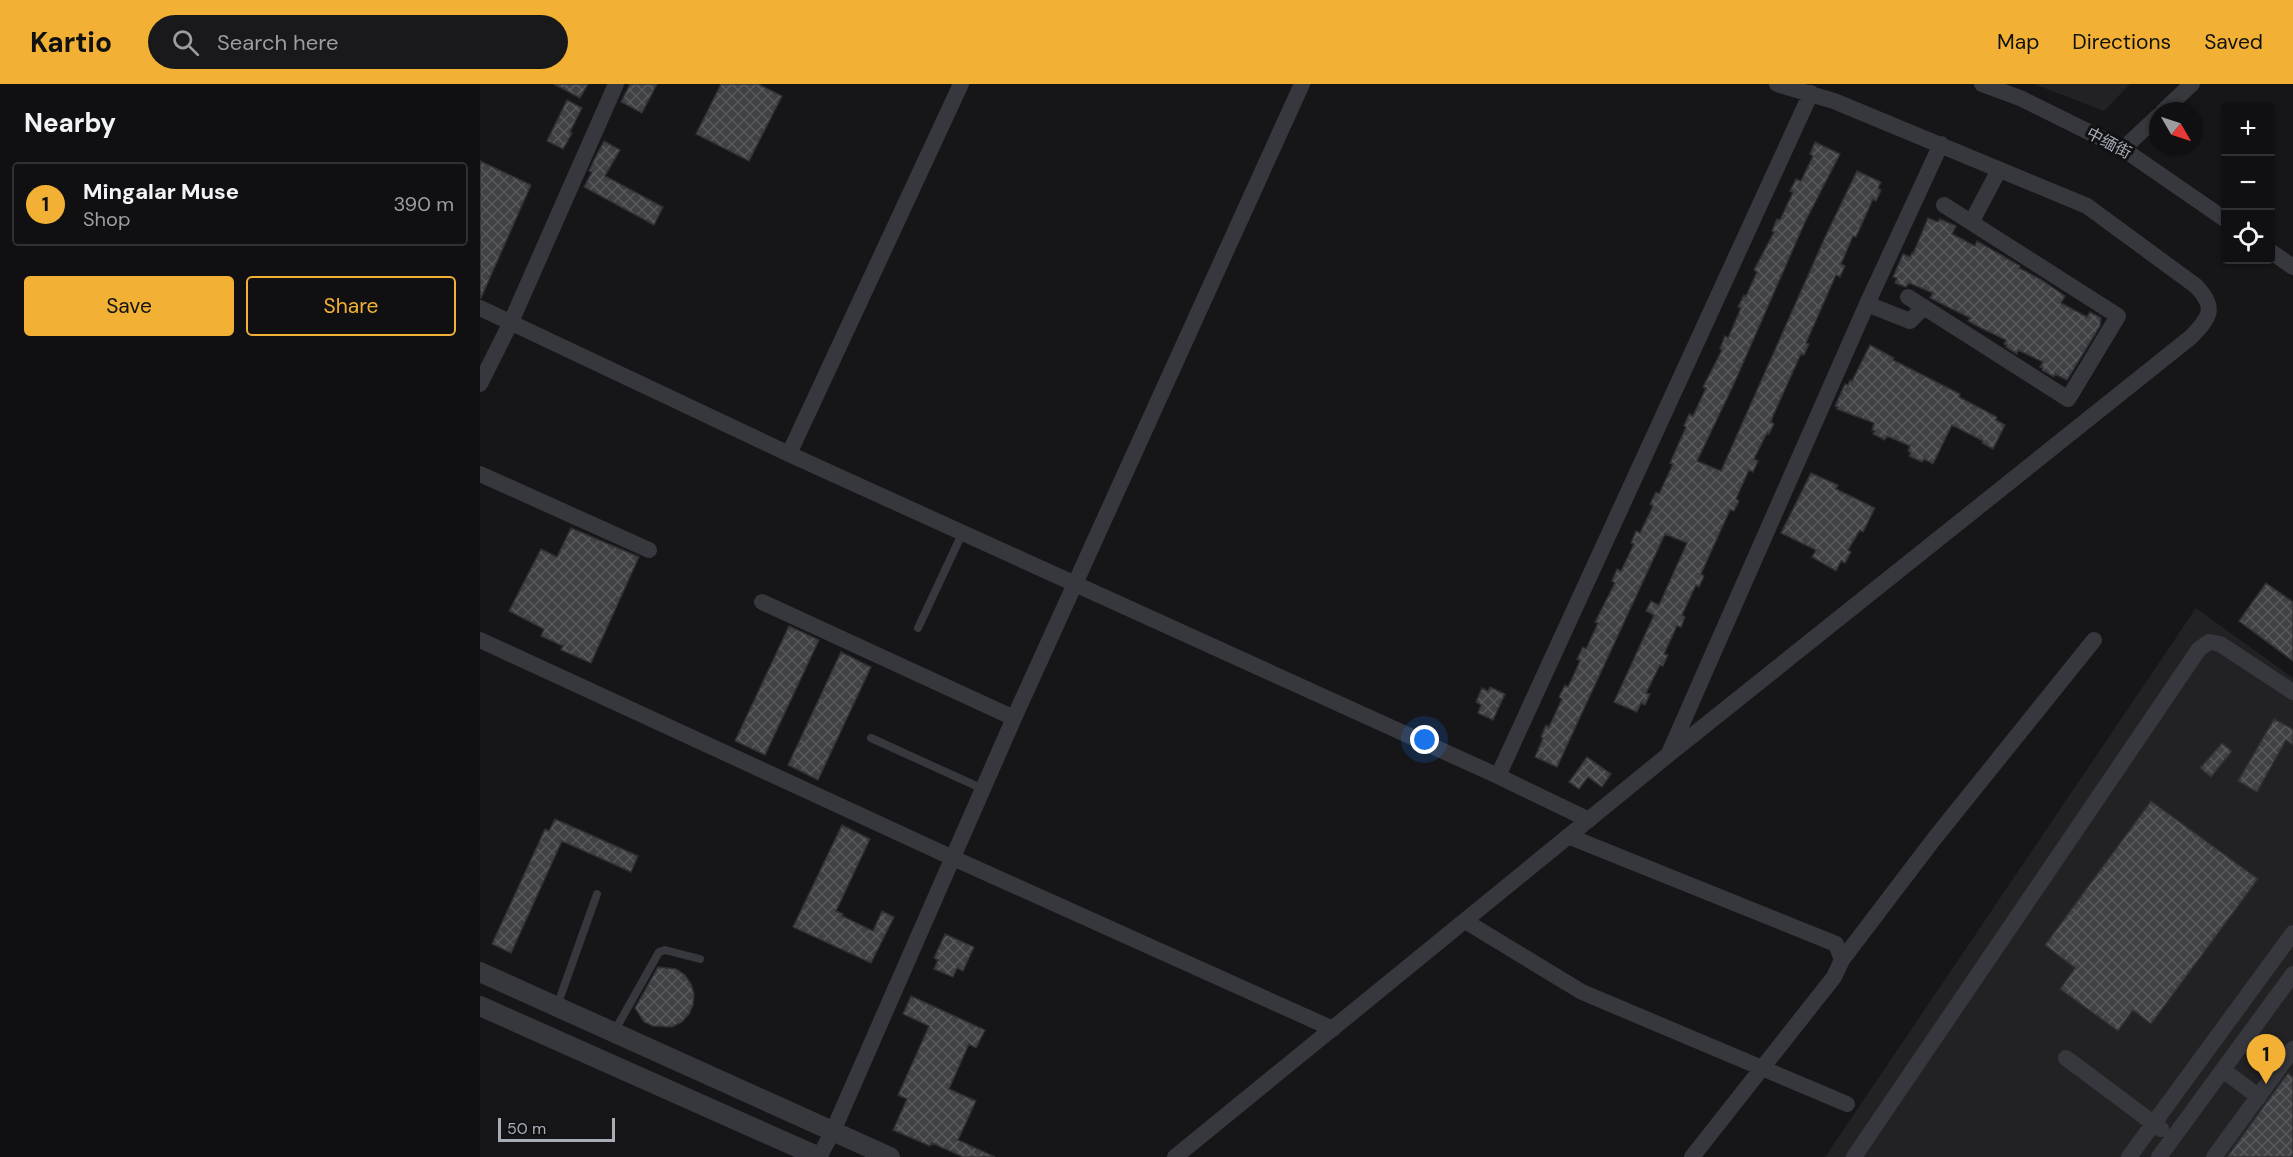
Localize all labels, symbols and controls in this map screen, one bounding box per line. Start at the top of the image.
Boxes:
search box [148,15,568,69]
text: Kartio [30,24,112,61]
icon: search [169,26,202,59]
text: Search here [217,28,338,57]
text: Map [1997,28,2039,56]
text: Directions [2072,28,2171,56]
text: Saved [2204,28,2263,56]
north arrow [2149,102,2203,156]
map controls [2221,102,2275,264]
button: + [2221,102,2275,156]
text: Nearby [24,106,116,140]
street label: 中缅街 [2083,122,2135,164]
button: − [2221,156,2275,210]
text: Mingalar Muse [83,177,239,206]
text: 1 [42,191,49,217]
text: 390 m [393,191,454,217]
text: Shop [83,206,130,232]
button: locate [2221,210,2275,264]
button: Save [24,276,234,336]
button: Share [246,276,456,336]
your location [1410,725,1439,754]
pin: 1 [2246,1034,2286,1084]
scale bar [498,1115,615,1142]
text: 50 m [507,1118,546,1139]

